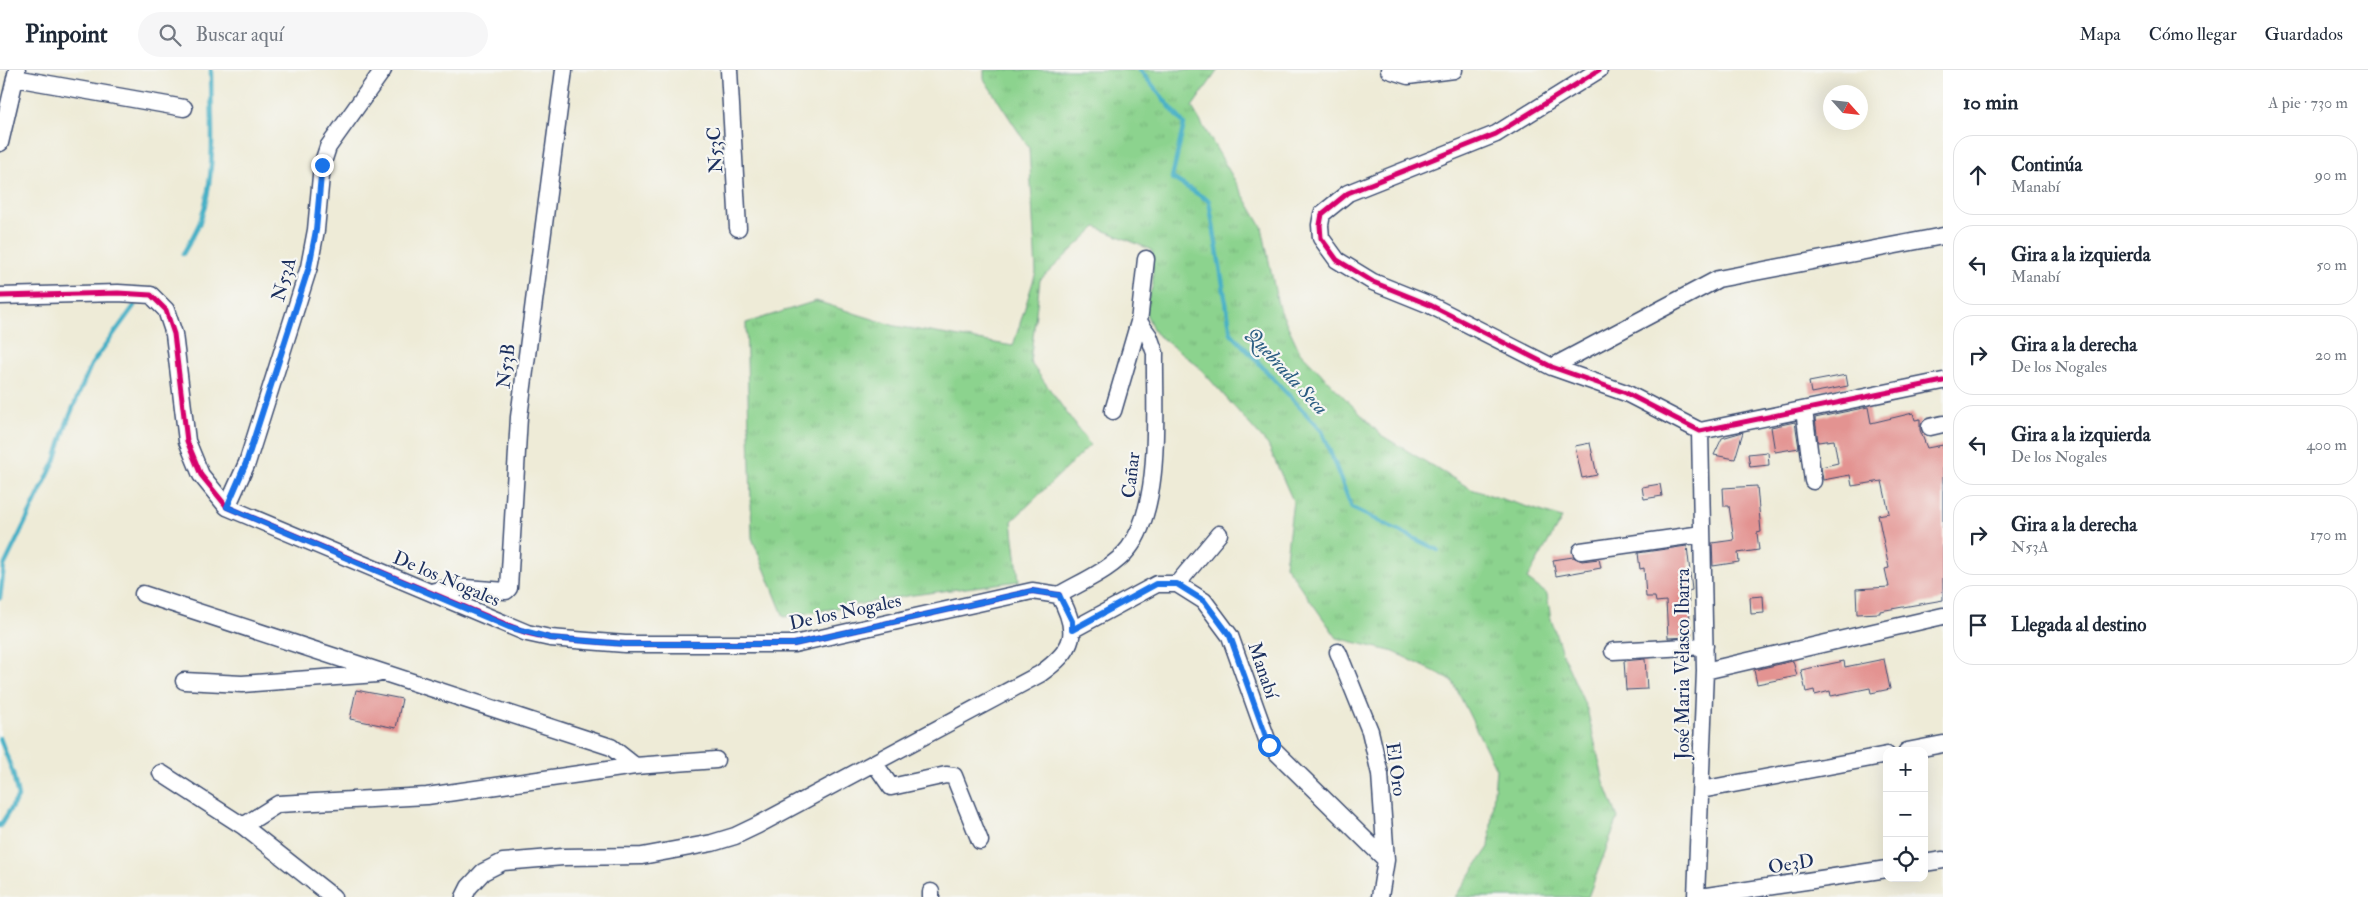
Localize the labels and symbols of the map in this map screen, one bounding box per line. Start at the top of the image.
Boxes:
north arrow [1823,85,1868,130]
street label: N53C [702,126,728,174]
route end [311,154,334,177]
street label: N53A [266,254,302,304]
water label: Quebrada Seca [1239,322,1333,421]
street label: N53B [491,342,521,390]
street label: Cañar [1117,451,1145,499]
street label: De los Nogales [389,546,504,612]
street label: José Maria Velasco Ibarra [1671,568,1695,761]
street label: De los Nogales [787,588,903,636]
street label: Manabí [1242,639,1284,703]
route start [1258,734,1281,757]
street label: El Oro [1380,741,1412,798]
street label: Oe3D [1766,849,1816,879]

